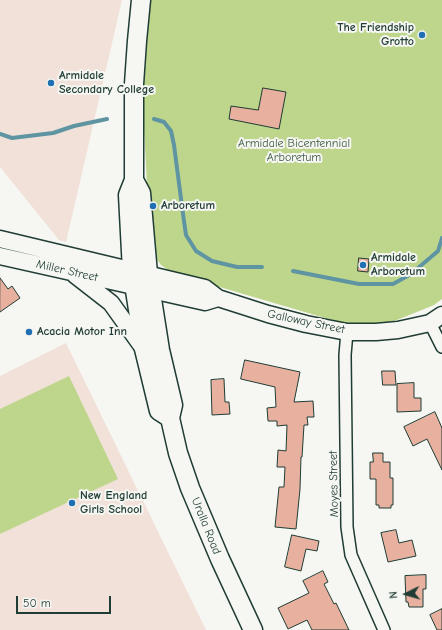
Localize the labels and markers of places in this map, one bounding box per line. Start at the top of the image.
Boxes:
place label: The Friendship Grotto [337,21,414,49]
marker: The Friendship Grotto [417,30,427,40]
place label: Armidale Secondary College [59,69,154,97]
marker: Armidale Secondary College [46,78,56,88]
place label: Arboretum [161,199,215,213]
marker: Arboretum [148,201,158,211]
place label: Armidale Arboretum [371,251,425,279]
marker: Armidale Arboretum [358,260,368,270]
place label: Acacia Motor Inn [37,325,127,339]
marker: Acacia Motor Inn [24,327,34,337]
place label: New England Girls School [80,489,147,517]
marker: New England Girls School [67,498,77,508]

